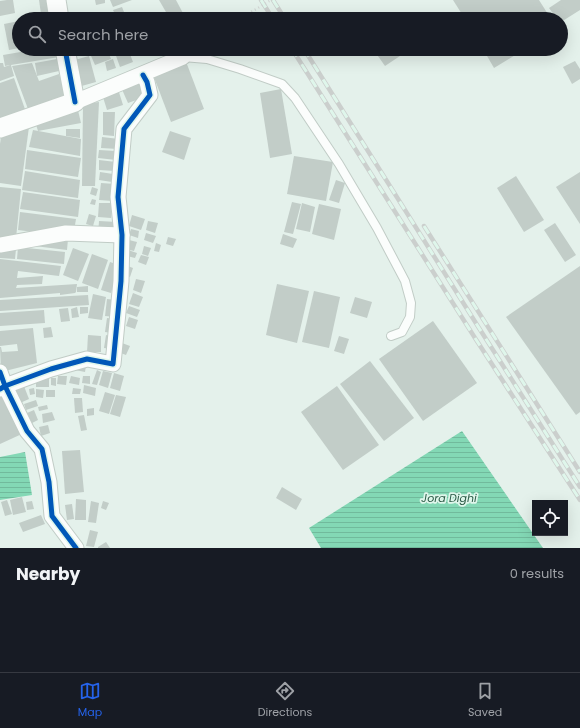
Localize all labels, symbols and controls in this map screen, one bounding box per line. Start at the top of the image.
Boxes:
search box [12,12,568,56]
icon: search [26,23,48,45]
text: Search here [58,24,148,45]
water label: Jora Dighi [421,490,477,506]
map controls [532,500,568,536]
button: locate [532,500,568,536]
text: Nearby [16,562,80,586]
text: 0 results [510,564,564,583]
tab: Map [78,680,102,721]
tab: Directions [258,680,312,721]
tab: Saved [468,680,502,721]

